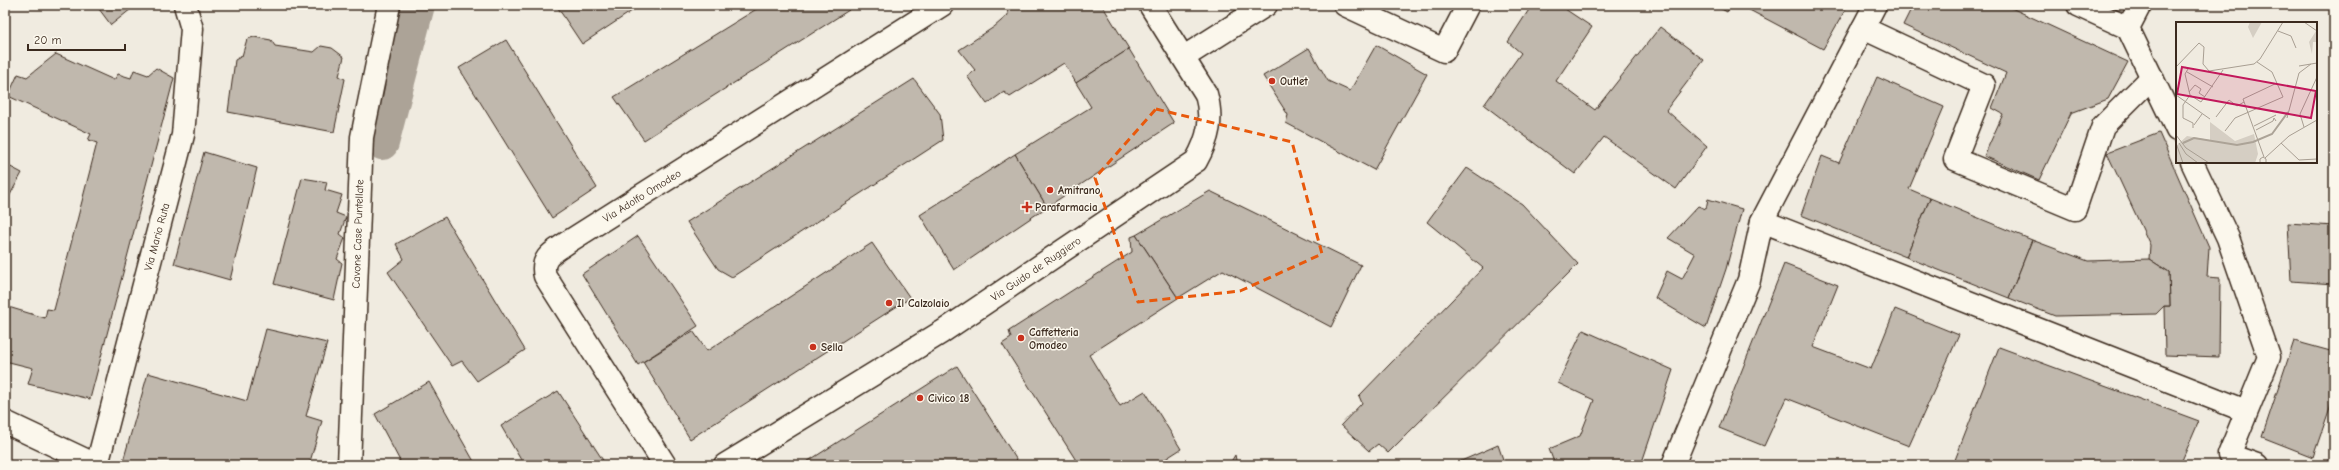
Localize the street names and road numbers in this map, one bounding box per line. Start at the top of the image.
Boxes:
street label: Via Adolfo Omodeo [601,167,684,225]
street label: Cavone Case Puntellate [350,179,366,289]
street label: Via Mario Ruta [142,202,172,272]
street label: Via Guido de Ruggiero [988,234,1084,304]

